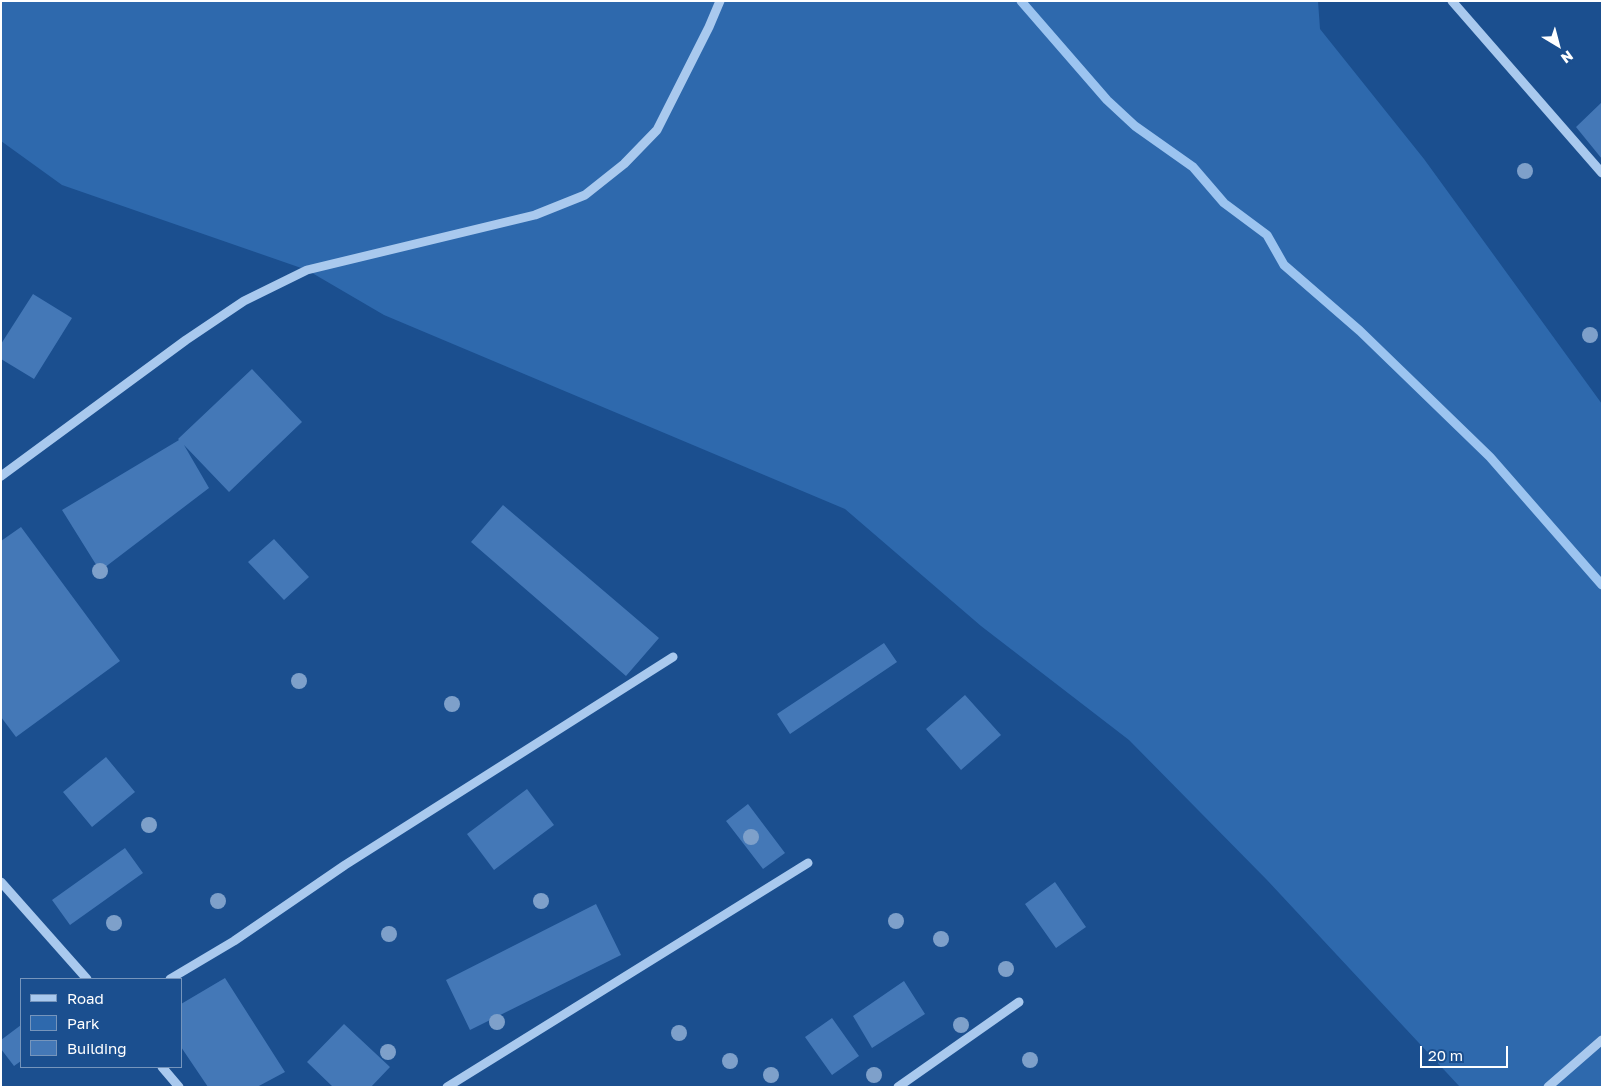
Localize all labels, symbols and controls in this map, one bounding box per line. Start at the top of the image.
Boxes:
north arrow [1533,20,1583,70]
text: N [1558,47,1577,67]
legend [20,978,182,1068]
text: Road [67,989,104,1007]
text: Park [67,1014,99,1032]
scale bar [1423,1036,1510,1068]
text: Building [67,1039,127,1057]
text: 20 m [1428,1046,1463,1064]

